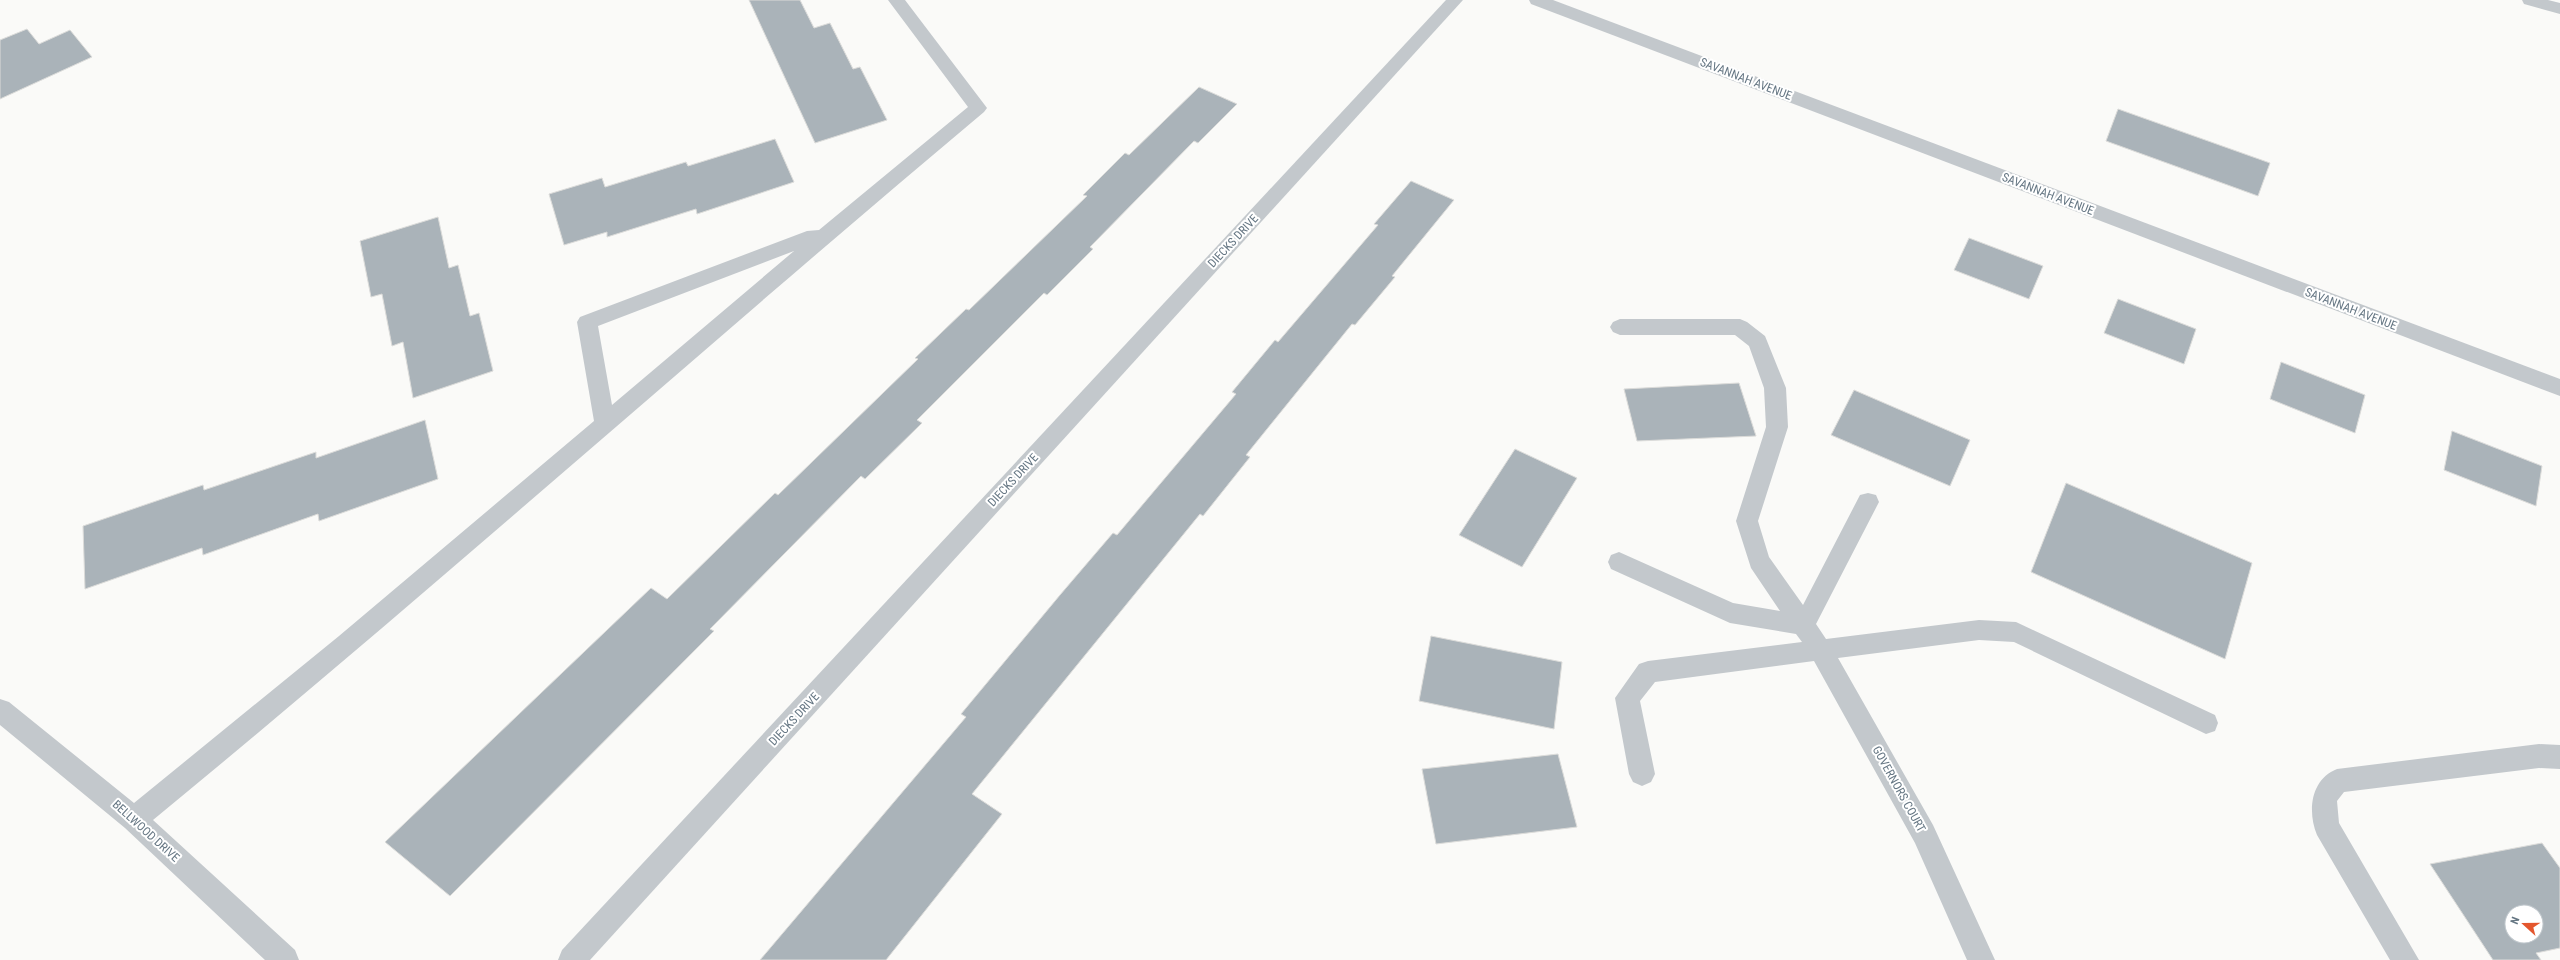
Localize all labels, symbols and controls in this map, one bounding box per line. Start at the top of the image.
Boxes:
street label: SAVANNAH AVENUE [1698,55,1794,103]
street label: SAVANNAH AVENUE [2000,170,2096,218]
street label: DIECKS DRIVE [1205,212,1261,270]
street label: SAVANNAH AVENUE [2303,285,2399,333]
street label: DIECKS DRIVE [985,451,1041,509]
street label: DIECKS DRIVE [766,690,822,748]
street label: GOVERNORS COURT [1870,744,1928,834]
street label: BELLWOOD DRIVE [110,797,182,865]
north arrow [2504,904,2544,944]
text: N [2508,915,2522,926]

